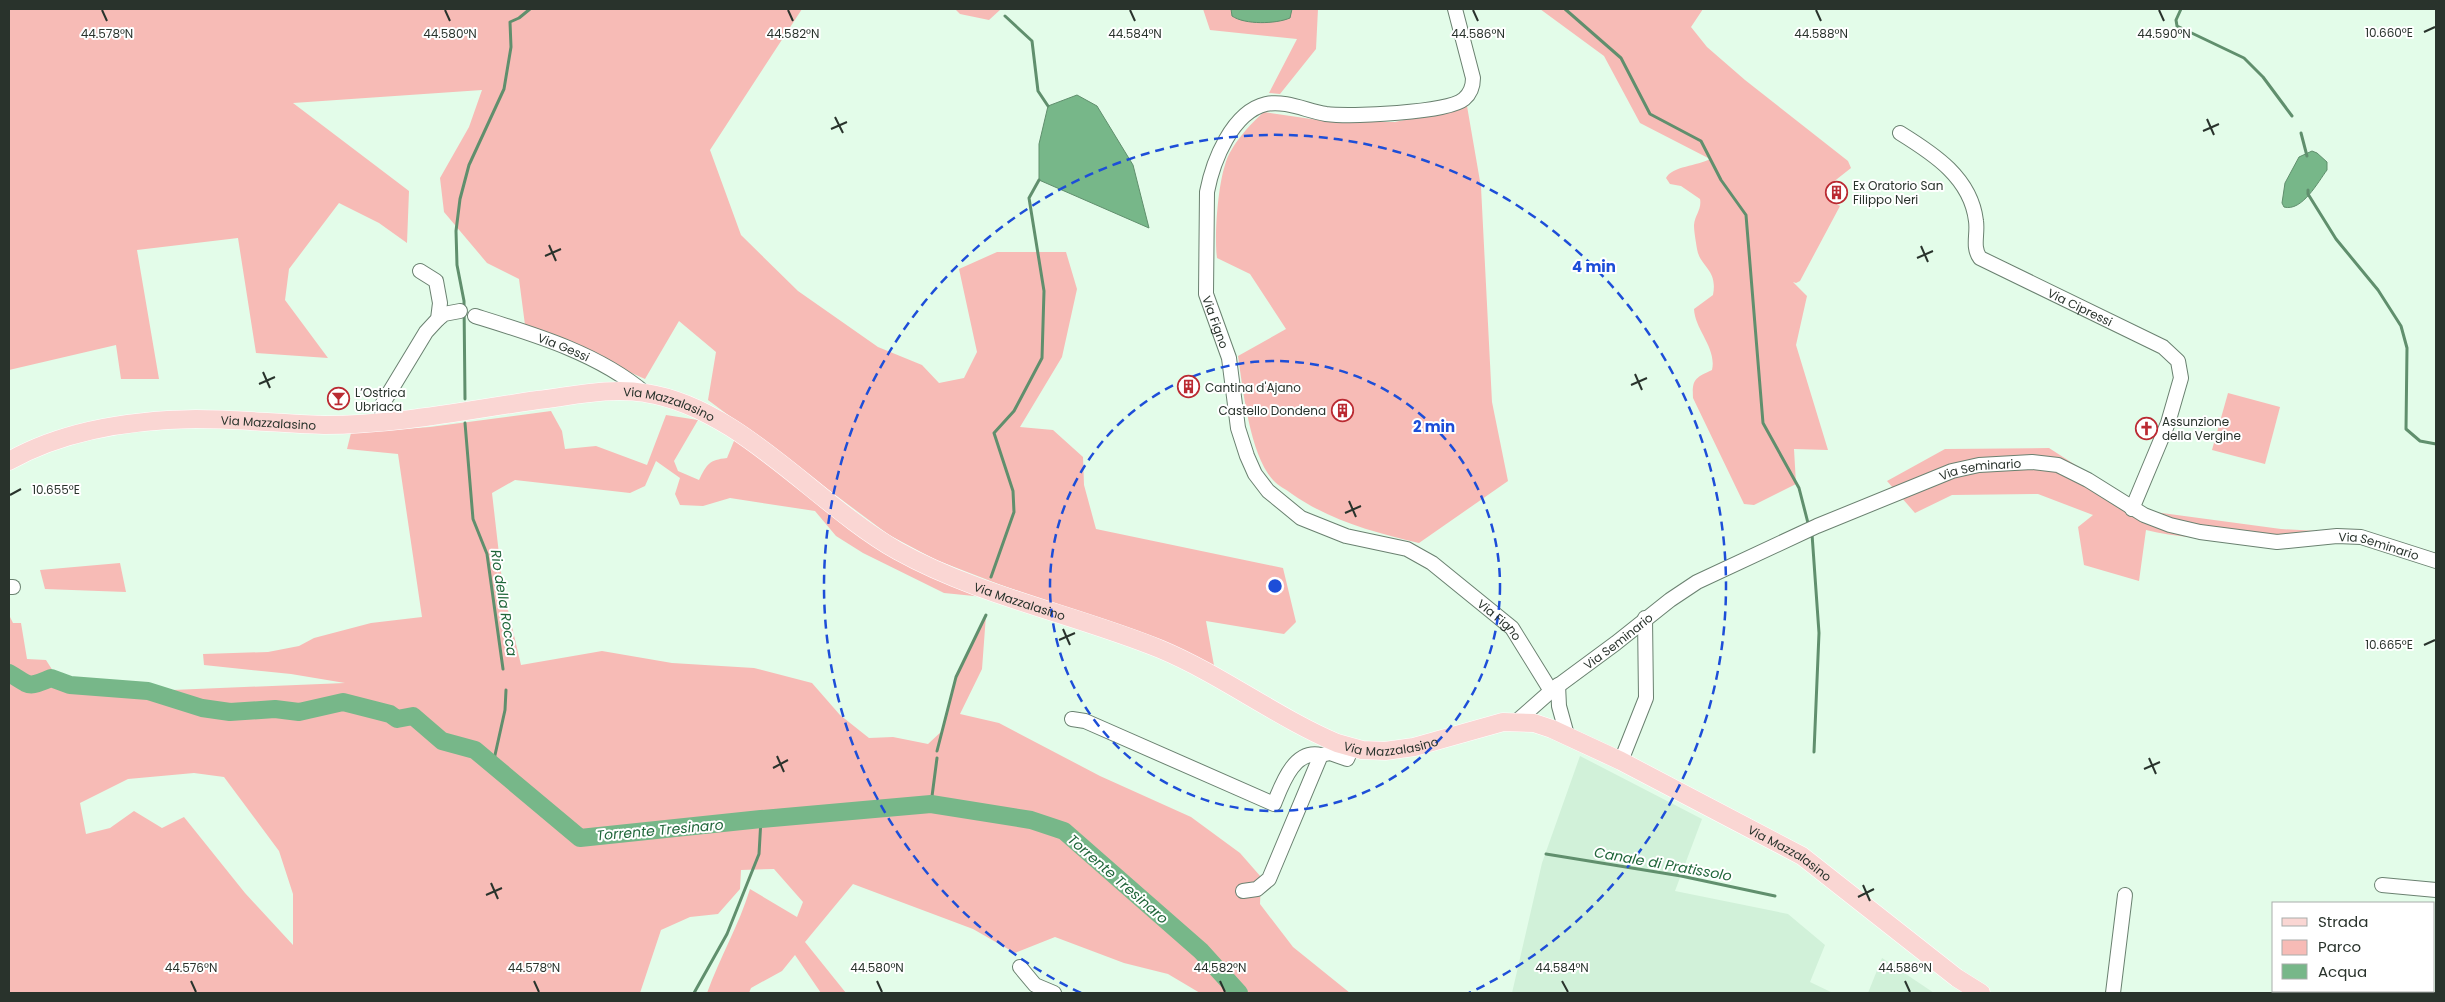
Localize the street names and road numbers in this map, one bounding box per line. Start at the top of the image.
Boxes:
street label: Via Cipressi [2045,284,2116,330]
street label: Via Figno [1199,293,1233,351]
street label: Via Gessi [536,328,593,365]
street label: Via Mazzalasino [623,382,718,425]
street label: Via Mazzalasino [220,411,317,433]
street label: Via Seminario [1936,454,2022,484]
street label: Via Seminario [2338,528,2422,564]
street label: Via Mazzalasino [971,578,1068,624]
street label: Via Figno [1474,595,1526,644]
street label: Via Seminario [1580,608,1656,673]
street label: Via Mazzalasino [1342,732,1440,760]
street label: Via Mazzalasino [1745,821,1836,885]

